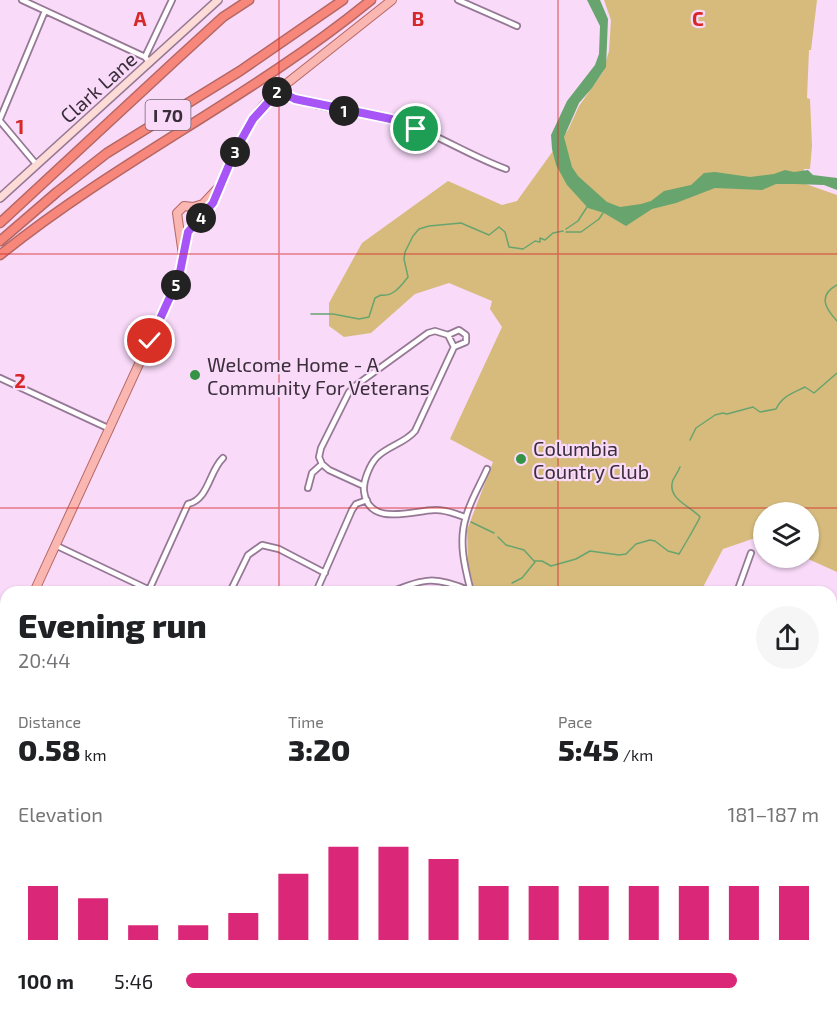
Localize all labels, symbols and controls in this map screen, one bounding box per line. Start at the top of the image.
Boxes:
text: A [133,6,147,30]
text: B [412,6,424,30]
text: C [692,6,704,30]
street label: Clark Lane [55,46,141,128]
pin: 2 [262,77,292,107]
text: 2 [272,82,282,101]
pin: 1 [329,96,359,126]
road number: I 70 [146,100,190,130]
text: 1 [341,101,347,120]
pin [390,103,441,154]
icon: arrive [399,112,432,145]
text: 1 [16,114,24,138]
pin: 3 [220,137,250,167]
text: 3 [230,142,240,161]
pin: 4 [186,203,216,233]
text: 4 [196,208,206,227]
pin: 5 [161,270,191,300]
text: 5 [172,275,180,294]
pin [124,315,175,366]
icon: check [133,324,166,357]
place label: Welcome Home - A Community For Veterans [207,352,430,399]
text: 2 [14,368,26,392]
marker: Welcome Home - A Community For Veterans [188,368,202,382]
place label: Columbia Country Club [533,436,649,483]
marker: Columbia Country Club [514,452,528,466]
map controls [753,502,819,568]
button: layers [753,502,819,568]
text: Evening run [18,605,207,645]
button: share [756,606,819,669]
text: 20:44 [18,648,71,672]
text: Distance [18,712,81,731]
text: Time [288,712,324,731]
text: Pace [558,712,592,731]
text: 0.58 [18,731,81,767]
text: 3:20 [288,731,350,767]
text: 5:45 [558,731,619,767]
text: km [81,745,106,764]
text: /km [619,745,653,764]
text: Elevation [18,802,103,826]
text: 181–187 m [727,802,819,826]
text: 100 m [18,969,74,993]
text: 5:46 [114,969,153,993]

